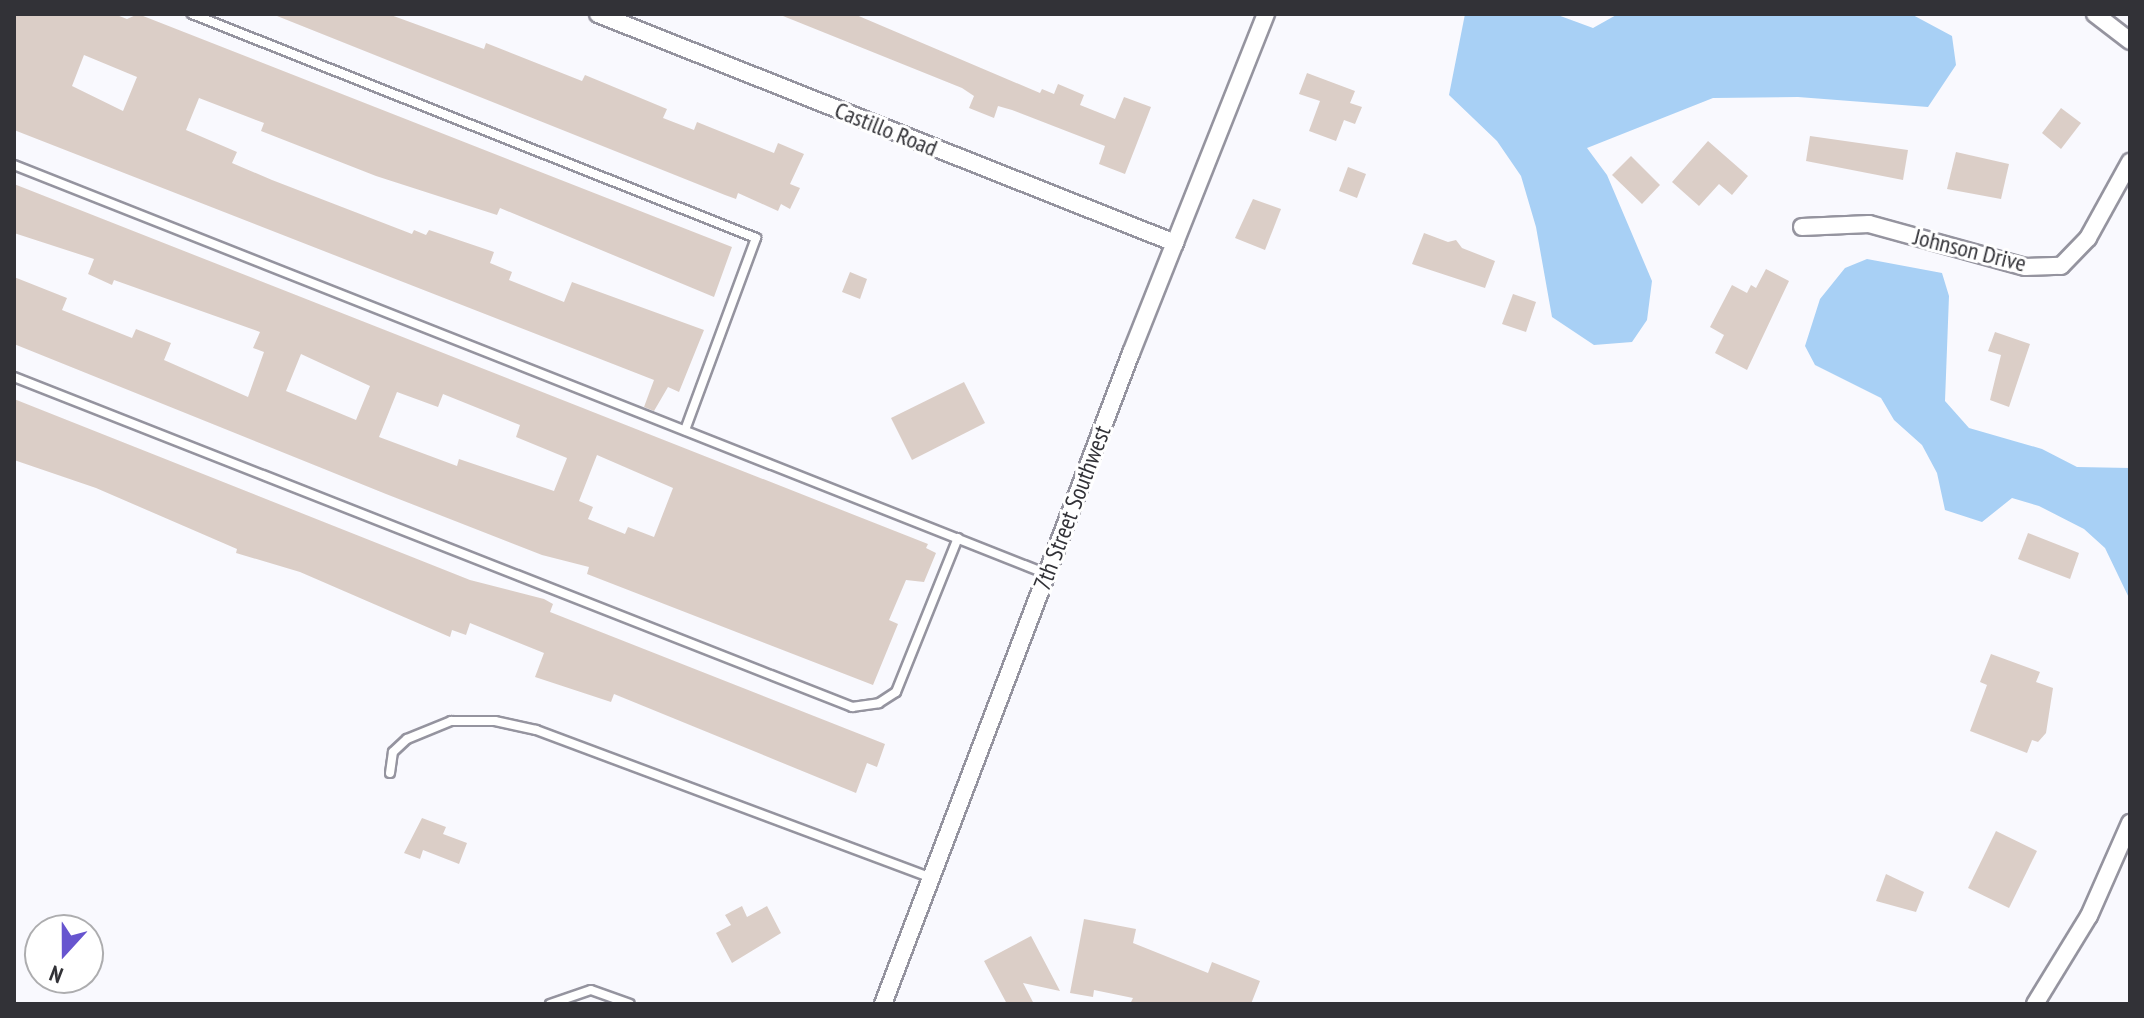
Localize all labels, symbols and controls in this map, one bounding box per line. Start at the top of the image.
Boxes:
street label: Castillo Road [831,95,941,163]
street label: Johnson Drive [1911,222,2029,278]
street label: 7th Street Southwest [1027,421,1117,595]
north arrow [24,914,104,994]
text: N [46,959,67,990]

